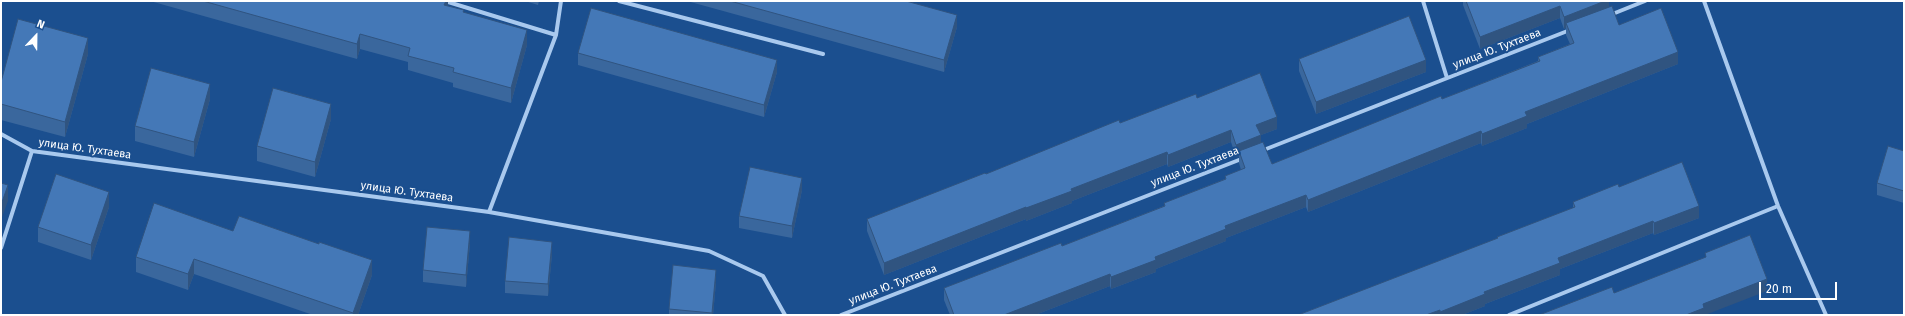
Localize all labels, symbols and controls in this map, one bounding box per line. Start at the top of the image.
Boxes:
north arrow [16,16,56,56]
text: N [35,17,46,32]
street label: улица Ю. Тухтаева [1451,26,1543,72]
street label: улица Ю. Тухтаева [38,136,132,162]
street label: улица Ю. Тухтаева [1149,144,1241,190]
street label: улица Ю. Тухтаева [360,179,454,205]
street label: улица Ю. Тухтаева [847,262,939,308]
scale bar [1761,274,1839,300]
text: 20 m [1766,282,1792,296]

